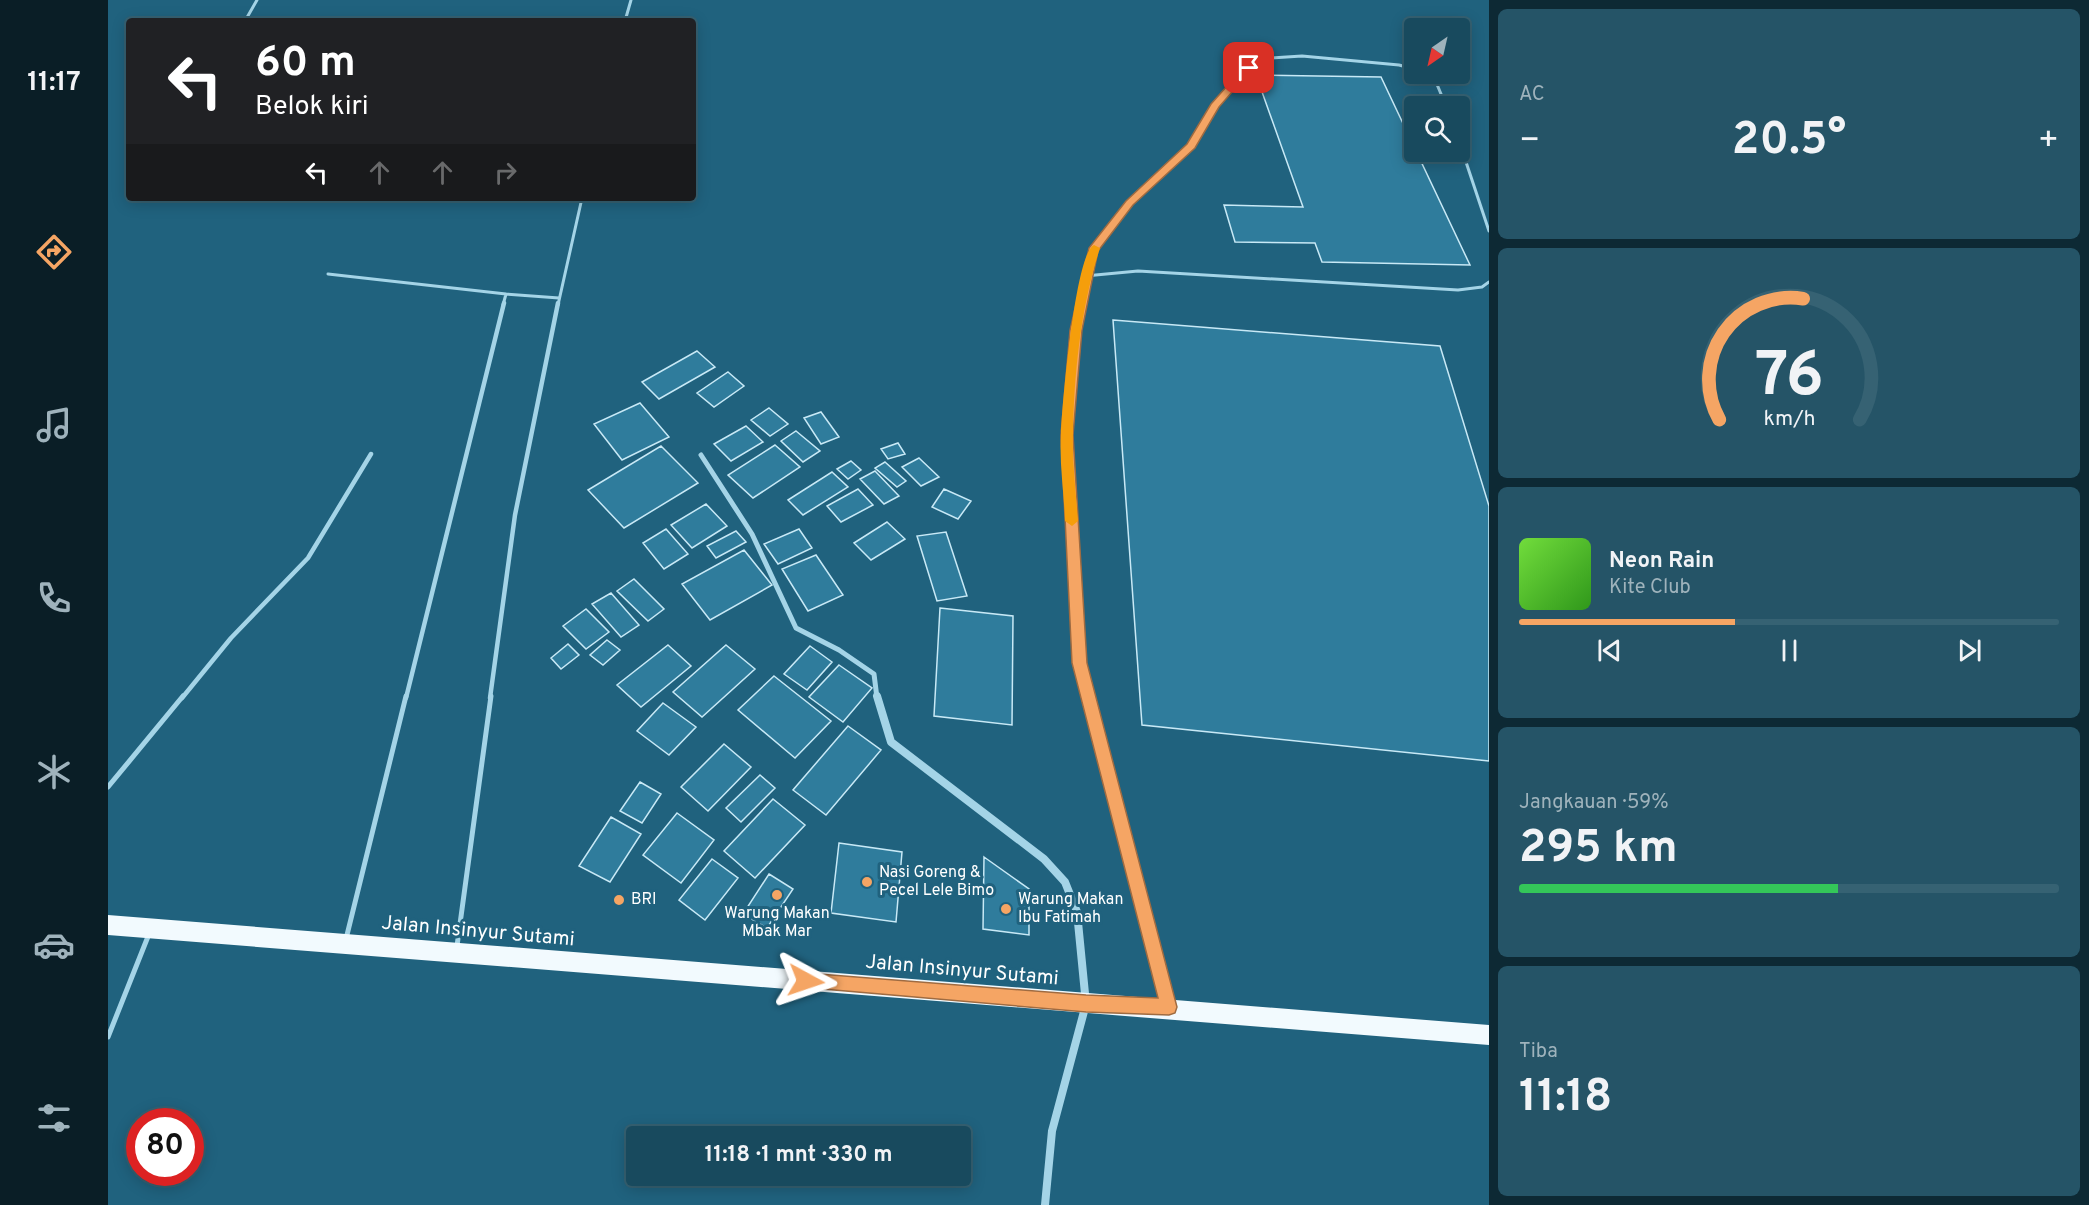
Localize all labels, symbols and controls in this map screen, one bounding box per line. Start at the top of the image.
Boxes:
north arrow [1404,18,1470,84]
map controls [1404,18,1470,162]
text: 60 m [255,38,356,91]
icon: left [156,42,234,120]
pin [1223,42,1274,93]
icon: arrive [1232,51,1265,84]
text: 11:17 [27,66,81,100]
text: AC [1519,82,1545,108]
text: Belok kiri [255,90,369,124]
button: search [1404,96,1470,162]
text: 20.5° [1732,113,1846,170]
text: − [1519,121,1540,163]
text: + [2038,121,2059,163]
icon: left [300,156,333,189]
icon: ahead [363,156,396,189]
icon: ahead [426,156,459,189]
icon: right [489,156,522,189]
icon: directions [33,231,75,273]
text: 76 [1755,339,1823,418]
icon: music [33,404,75,446]
text: km/h [1763,407,1815,434]
text: Neon Rain [1609,548,1714,575]
text: Kite Club [1609,575,1691,601]
icon: phone [33,577,75,619]
icon: previous [1593,634,1626,667]
icon: pause [1773,634,1806,667]
icon: next [1953,634,1986,667]
icon: climate [33,751,75,793]
text: Jangkauan · 59% [1519,790,1669,816]
text: 295 km [1519,821,1678,878]
place label: Nasi Goreng & Pecel Lele Bimo [879,863,994,901]
marker: Nasi Goreng & Pecel Lele Bimo [860,875,874,889]
marker: Warung Makan Mbak Mar [770,888,784,902]
place label: BRI [631,890,657,910]
place label: Warung Makan Ibu Fatimah [1018,890,1123,928]
marker: BRI [612,893,626,907]
marker: Warung Makan Ibu Fatimah [999,902,1013,916]
place label: Warung Makan Mbak Mar [724,904,830,942]
street label: Jalan Insinyur Sutami [380,911,576,953]
icon: car [33,924,75,966]
position arrow [774,949,838,1013]
street label: Jalan Insinyur Sutami [864,950,1060,992]
text: Tiba [1519,1039,1558,1065]
text: 11:18 [1519,1070,1612,1127]
icon: filters [33,1097,75,1139]
speed limit sign: 80 [126,1108,204,1186]
text: 11:18 · 1 mnt · 330 m [705,1142,892,1169]

